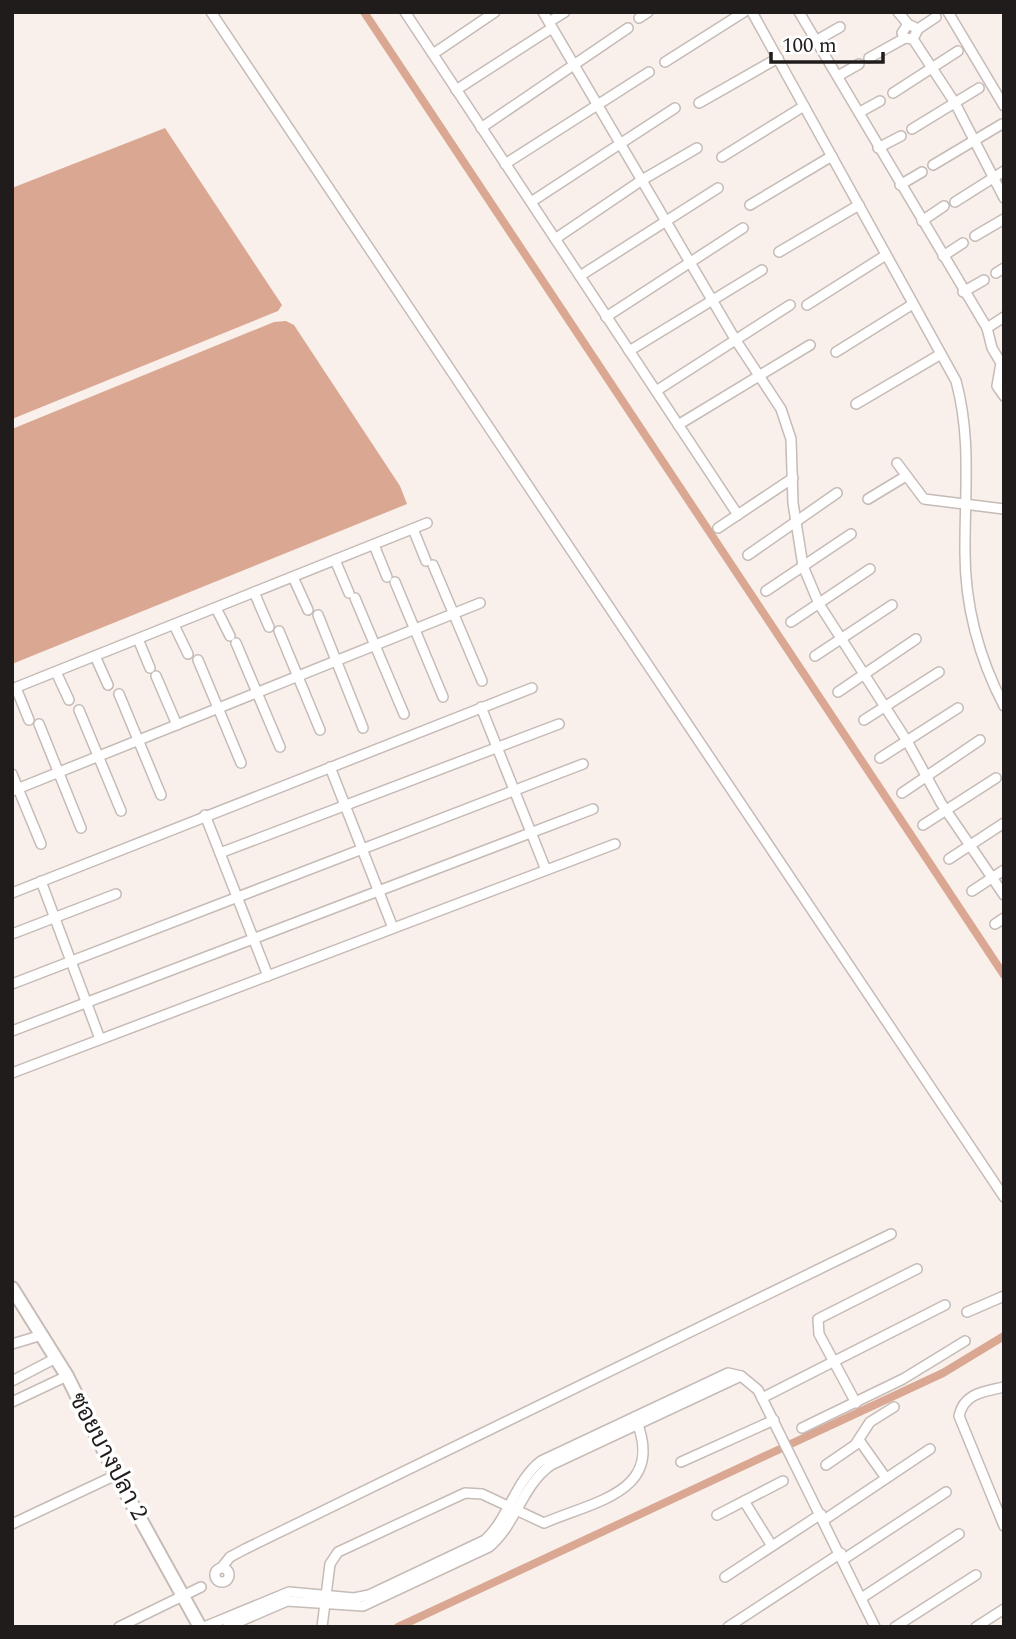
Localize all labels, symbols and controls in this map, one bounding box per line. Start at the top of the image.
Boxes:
scale bar [771,21,883,65]
text: 100 m [782,30,837,62]
street label: ซอยบางปลา 2 [59,1386,157,1527]

